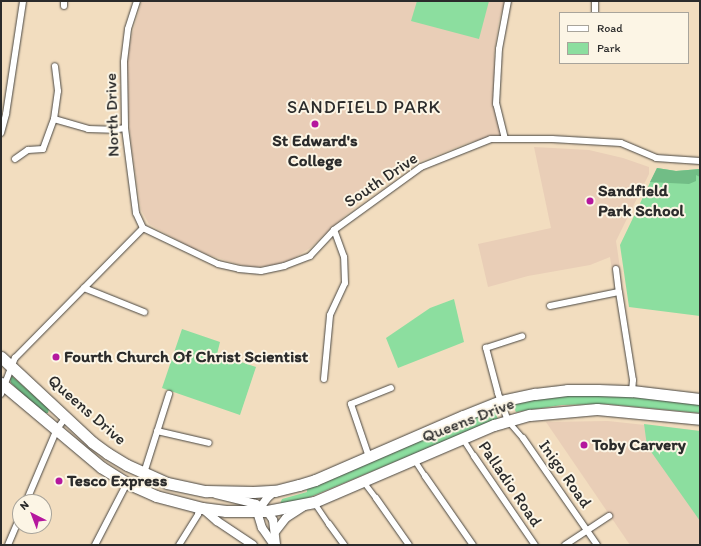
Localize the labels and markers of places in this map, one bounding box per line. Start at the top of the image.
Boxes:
marker: St Edward's College [310,119,320,129]
place label: St Edward's College [272,131,358,171]
place label: Sandfield Park School [598,181,684,221]
marker: Sandfield Park School [585,196,595,206]
place label: Fourth Church Of Christ Scientist [64,347,308,367]
marker: Fourth Church Of Christ Scientist [51,352,61,362]
place label: Toby Carvery [592,435,686,455]
marker: Toby Carvery [579,440,589,450]
place label: Tesco Express [67,471,167,491]
marker: Tesco Express [54,476,64,486]

